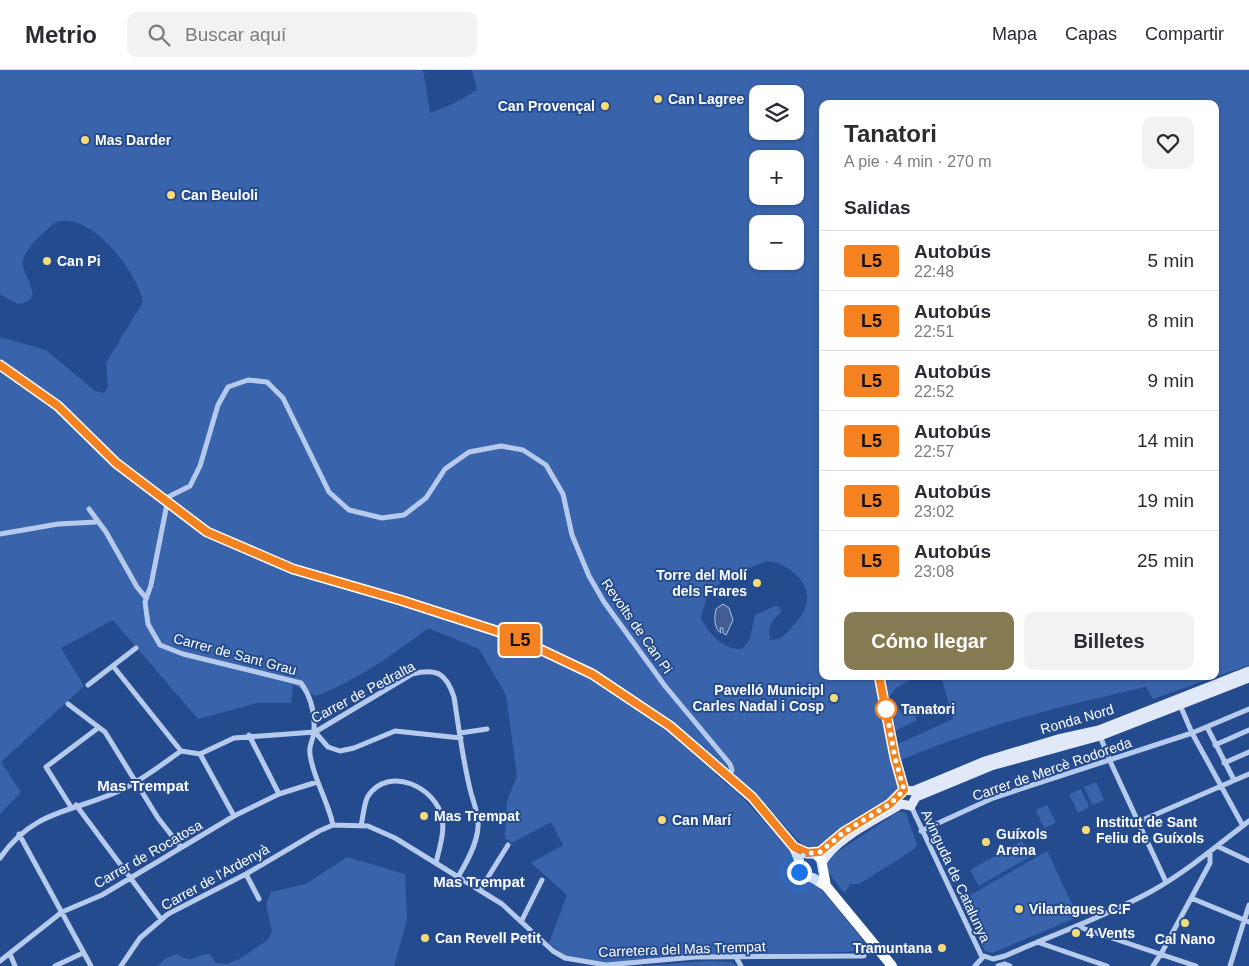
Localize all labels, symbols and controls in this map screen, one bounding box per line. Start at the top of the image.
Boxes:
search box [127,12,477,57]
text: Metrio [25,21,97,48]
icon: search [145,21,173,49]
text: Buscar aquí [185,24,286,45]
text: Mapa [992,24,1037,44]
text: Capas [1065,24,1117,44]
text: Compartir [1145,24,1224,44]
map controls [749,85,804,270]
button: layers [749,85,804,140]
place label: Can Lagree [668,91,744,107]
marker: Can Lagree [652,93,664,105]
place label: Can Provençal [498,98,595,114]
marker: Can Provençal [599,100,611,112]
button: heart [1142,117,1194,169]
text: Tanatori [844,120,937,147]
place label: Mas Darder [95,132,172,148]
marker: Mas Darder [79,134,91,146]
button: + [749,150,804,205]
text: A pie · 4 min · 270 m [844,153,992,170]
place label: Can Beuloli [181,187,258,203]
marker: Can Beuloli [165,189,177,201]
text: Salidas [844,197,911,218]
button: − [749,215,804,270]
text: Autobús [914,241,991,262]
text: 5 min [1148,250,1194,271]
text: L5 [861,251,882,271]
place label: Can Pi [57,253,101,269]
marker: Can Pi [41,255,53,267]
text: 22:48 [914,263,954,280]
text: Autobús [914,301,991,322]
text: 8 min [1148,310,1194,331]
text: L5 [861,311,882,331]
text: 22:51 [914,323,954,340]
text: Autobús [914,361,991,382]
text: 9 min [1148,370,1194,391]
text: L5 [861,371,882,391]
text: 22:52 [914,383,954,400]
text: Autobús [914,421,991,442]
text: 14 min [1137,430,1194,451]
text: L5 [861,431,882,451]
text: 22:57 [914,443,954,460]
text: Autobús [914,481,991,502]
text: 19 min [1137,490,1194,511]
text: L5 [861,491,882,511]
text: 23:02 [914,503,954,520]
text: Autobús [914,541,991,562]
text: 25 min [1137,550,1194,571]
text: L5 [861,551,882,571]
text: 23:08 [914,563,954,580]
place label: Torre del Molí dels Frares [656,567,748,599]
street label: Revolts de Can Pi [598,576,676,676]
marker: Torre del Molí dels Frares [751,577,763,589]
button: Cómo llegar [844,612,1014,670]
button: Billetes [1024,612,1194,670]
line badge: L5 [498,624,542,656]
street label: Carrer de Sant Grau [172,630,298,678]
text: L5 [509,630,531,650]
street label: Carrer de Pedralta [308,658,418,726]
place label: Pavelló Municipl Carles Nadal i Cosp [693,682,824,714]
marker: Pavelló Municipl Carles Nadal i Cosp [828,692,840,704]
marker: Tanatori [875,698,897,720]
place label: Tanatori [901,701,955,717]
street label: Ronda Nord [1039,701,1115,737]
street label: Carrer de Mercè Rodoreda [970,734,1134,804]
district label: Mas Trempat [97,777,189,794]
street label: Avinguda de Catalunya [918,807,994,945]
place label: Mas Trempat [434,808,520,824]
marker: Mas Trempat [418,810,430,822]
place label: Can Marí [672,812,732,828]
marker: Can Marí [656,814,668,826]
place label: Institut de Sant Feliu de Guíxols [1096,814,1204,846]
street label: Carrer de Rocatosa [91,816,205,891]
marker: Institut de Sant Feliu de Guíxols [1080,824,1092,836]
place label: Guíxols Arena [996,826,1048,858]
marker: Guíxols Arena [980,836,992,848]
street label: Carrer de l'Ardenyà [158,841,272,913]
your location [787,860,812,885]
district label: Mas Trempat [433,873,525,890]
place label: Vilartagues C.F [1029,901,1131,917]
marker: Vilartagues C.F [1013,903,1025,915]
marker: Cal Nano [1179,917,1191,929]
place label: 4 Vents [1086,925,1135,941]
marker: 4 Vents [1070,927,1082,939]
place label: Can Revell Petit [435,930,541,946]
place label: Cal Nano [1155,931,1215,947]
marker: Can Revell Petit [419,932,431,944]
street label: Carretera del Mas Trempat [598,938,766,960]
place label: Tramuntana [853,940,932,956]
marker: Tramuntana [936,942,948,954]

